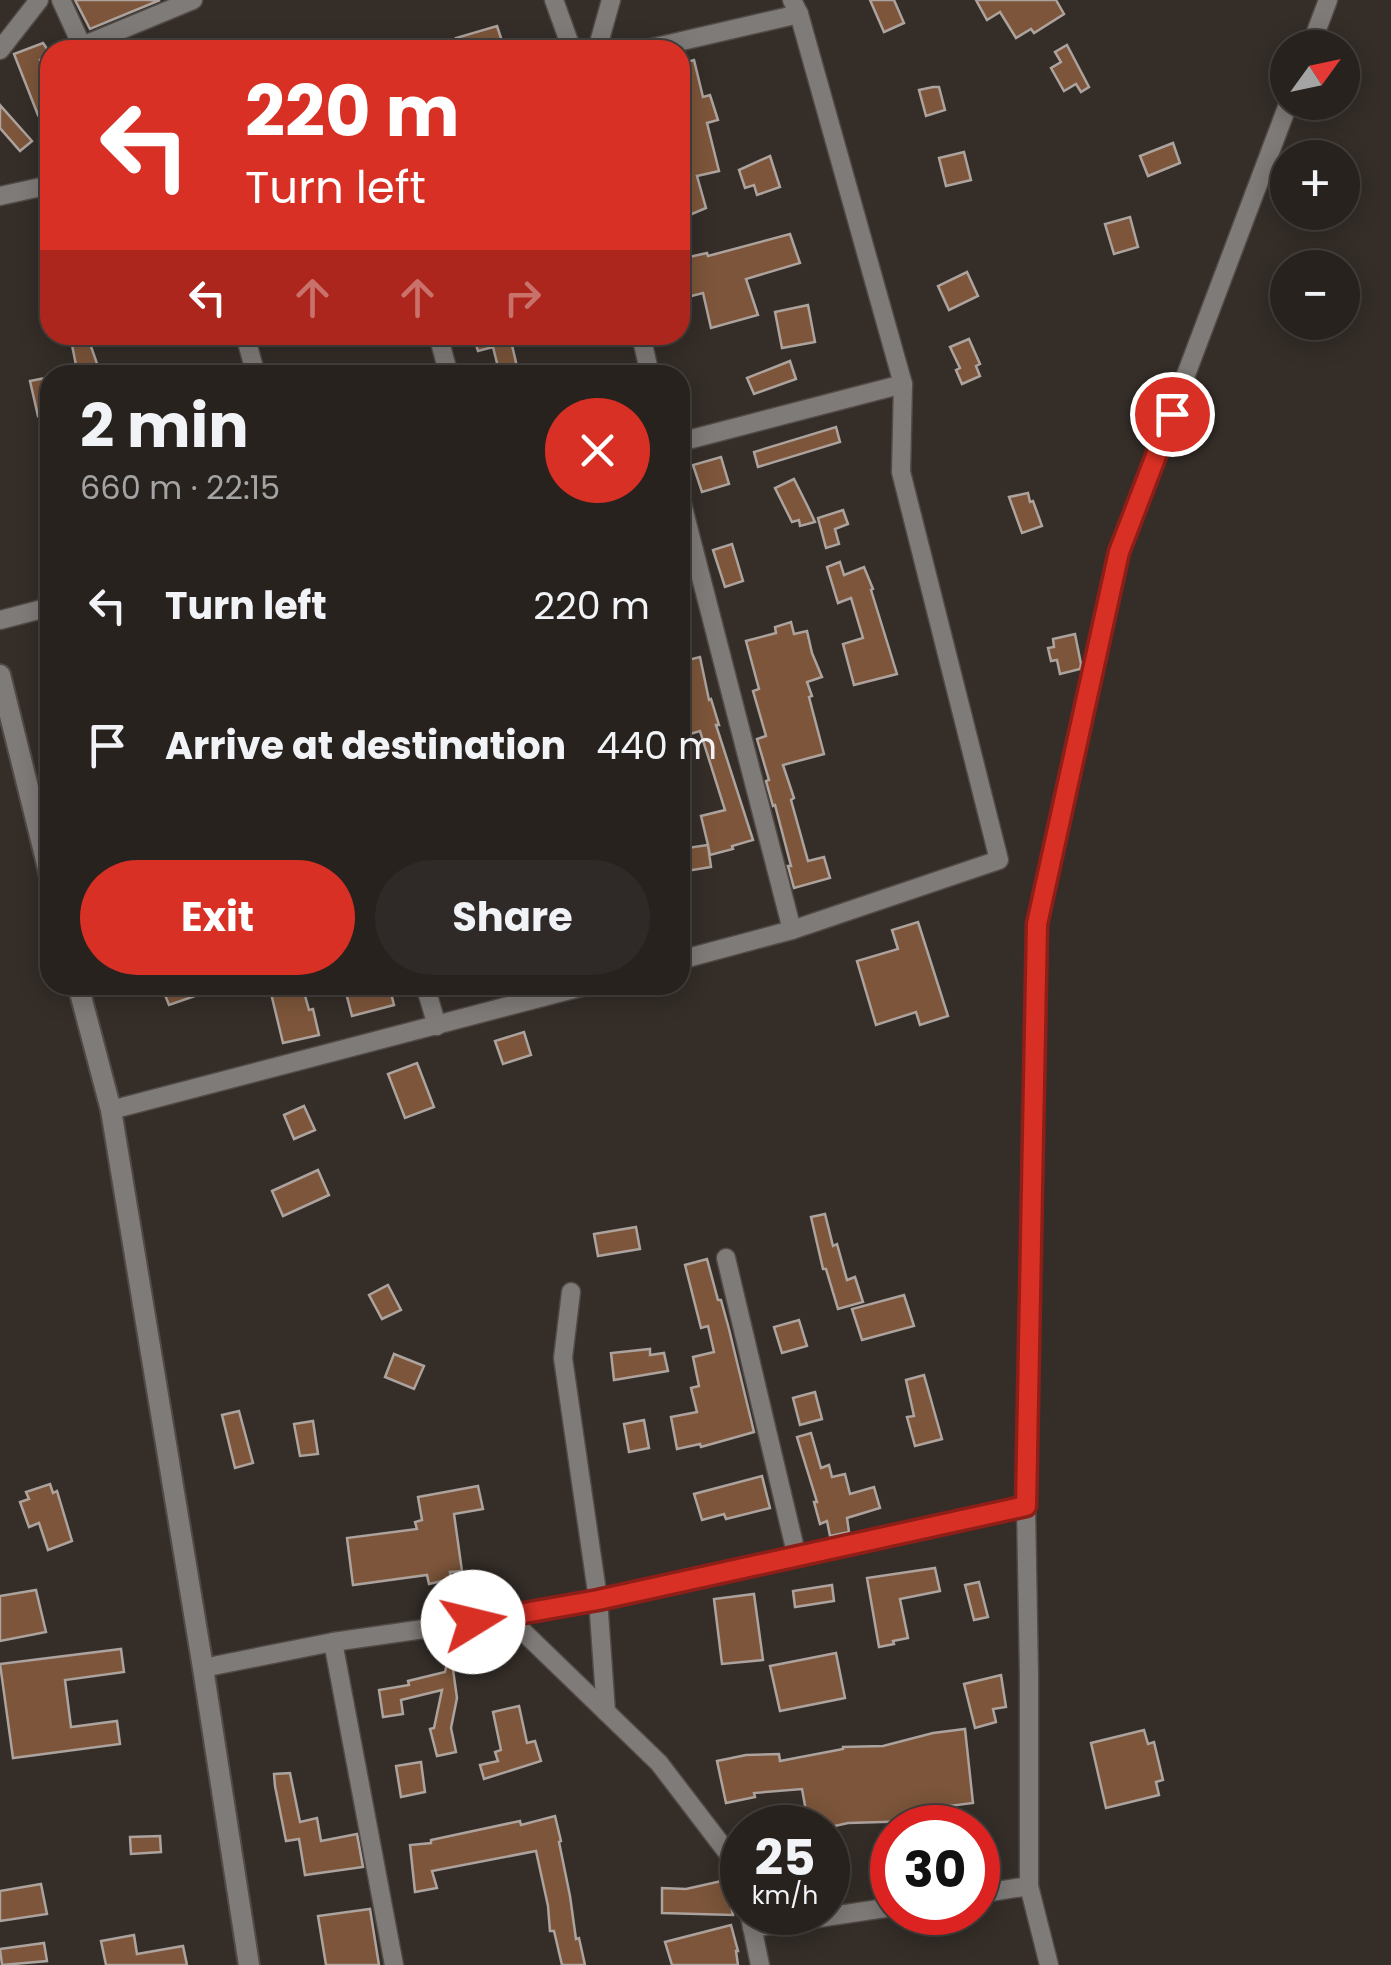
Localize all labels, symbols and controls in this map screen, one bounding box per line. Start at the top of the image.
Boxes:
north arrow [1270,30,1360,120]
map controls [1270,30,1360,340]
text: 220 m [245,62,460,161]
icon: left [80,80,210,210]
button: + [1270,140,1360,230]
text: Turn left [245,156,426,219]
button: − [1270,250,1360,340]
icon: left [180,270,235,325]
icon: ahead [285,270,340,325]
icon: ahead [390,270,445,325]
icon: right [495,270,550,325]
pin [1130,372,1215,457]
text: 2 min [80,384,249,468]
icon: arrive [1145,387,1200,442]
button: close [545,398,650,503]
text: 660 m · 22:15 [80,465,280,510]
icon: left [80,578,135,633]
text: Turn left [165,579,327,632]
text: 220 m [533,579,650,632]
icon: arrive [80,718,135,773]
text: Arrive at destination [165,719,566,772]
text: 440 m [596,719,717,772]
button: Exit [80,860,355,975]
button: Share [375,860,650,975]
position arrow [421,1570,525,1674]
speed limit sign: 30 [870,1805,1000,1935]
text: 25 [754,1822,816,1893]
text: km/h [752,1878,818,1913]

